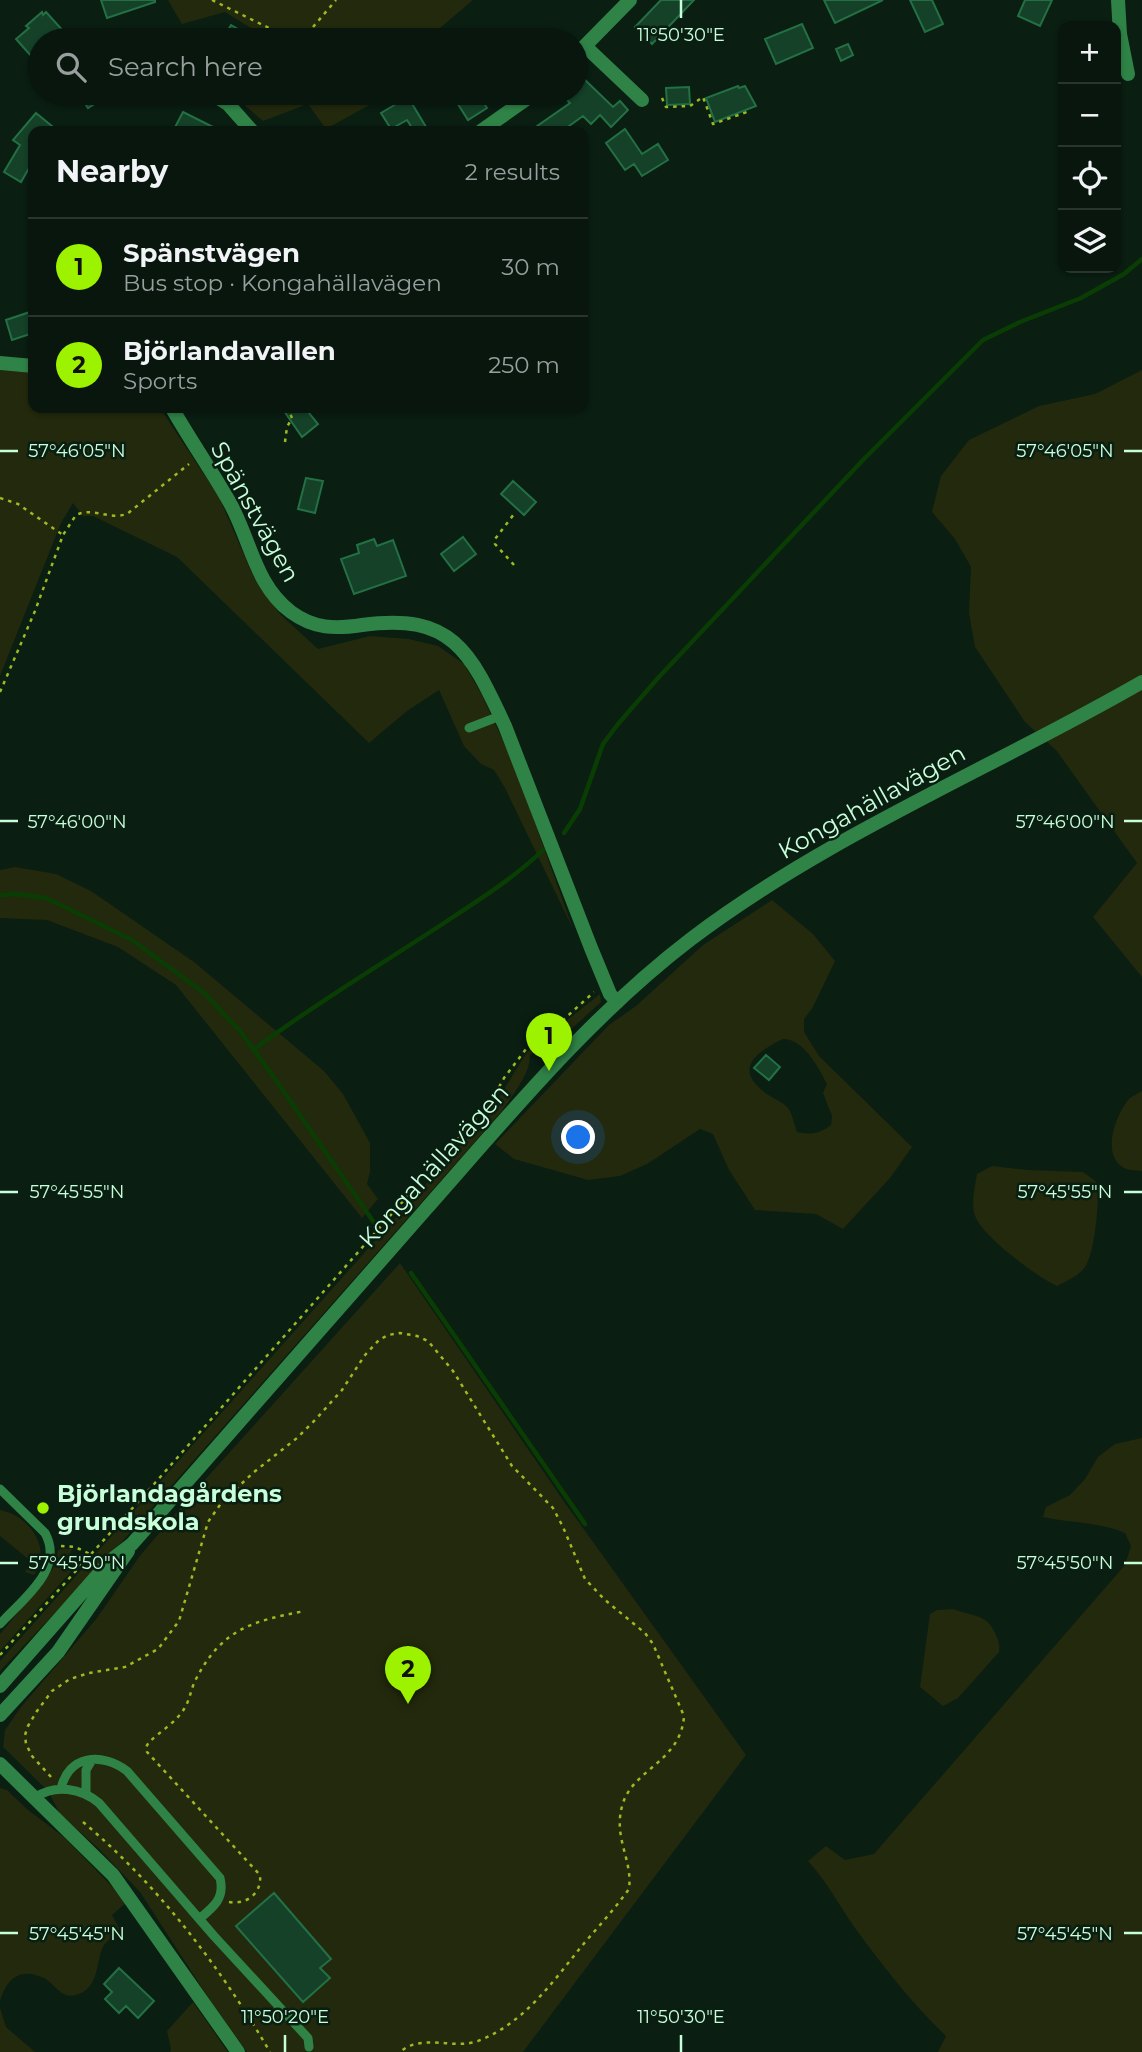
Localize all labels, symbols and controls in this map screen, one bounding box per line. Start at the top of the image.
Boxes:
map controls [1058,21,1121,273]
button: + [1058,21,1121,84]
text: 11°50'30"E [637,24,725,46]
search box [28,28,588,105]
icon: search [52,48,90,86]
text: Search here [108,51,263,83]
button: − [1058,84,1121,147]
button: locate [1058,147,1121,210]
text: Nearby [56,153,168,190]
text: 2 results [465,158,560,186]
button: layers [1058,210,1121,273]
text: Spänstvägen [123,237,300,269]
text: 1 [74,253,84,281]
text: 30 m [501,253,560,281]
text: Bus stop · Kongahällavägen [123,269,442,297]
text: Björlandavallen [123,335,336,367]
text: 2 [72,351,86,379]
text: 250 m [488,351,560,379]
text: Sports [123,367,197,395]
street label: Spänstvägen [205,436,306,587]
text: 57°46'05"N [28,440,126,462]
text: 57°46'05"N [1016,440,1114,462]
street label: Kongahällavägen [773,738,970,865]
text: 57°46'00"N [27,811,127,833]
text: 57°46'00"N [1015,811,1115,833]
pin: 1 [526,1013,572,1071]
street label: Kongahällavägen [353,1078,514,1253]
your location [561,1120,595,1154]
text: 57°45'55"N [30,1181,124,1203]
text: 57°45'55"N [1018,1181,1112,1203]
place label: Björlandagårdens grundskola [57,1479,282,1536]
marker: Björlandagårdens grundskola [35,1500,51,1516]
text: 57°45'50"N [29,1552,125,1574]
text: 57°45'50"N [1017,1552,1113,1574]
pin: 2 [385,1646,431,1704]
text: 57°45'45"N [29,1923,125,1945]
text: 57°45'45"N [1017,1923,1113,1945]
text: 11°50'20"E [241,2006,329,2028]
text: 11°50'30"E [637,2006,725,2028]

